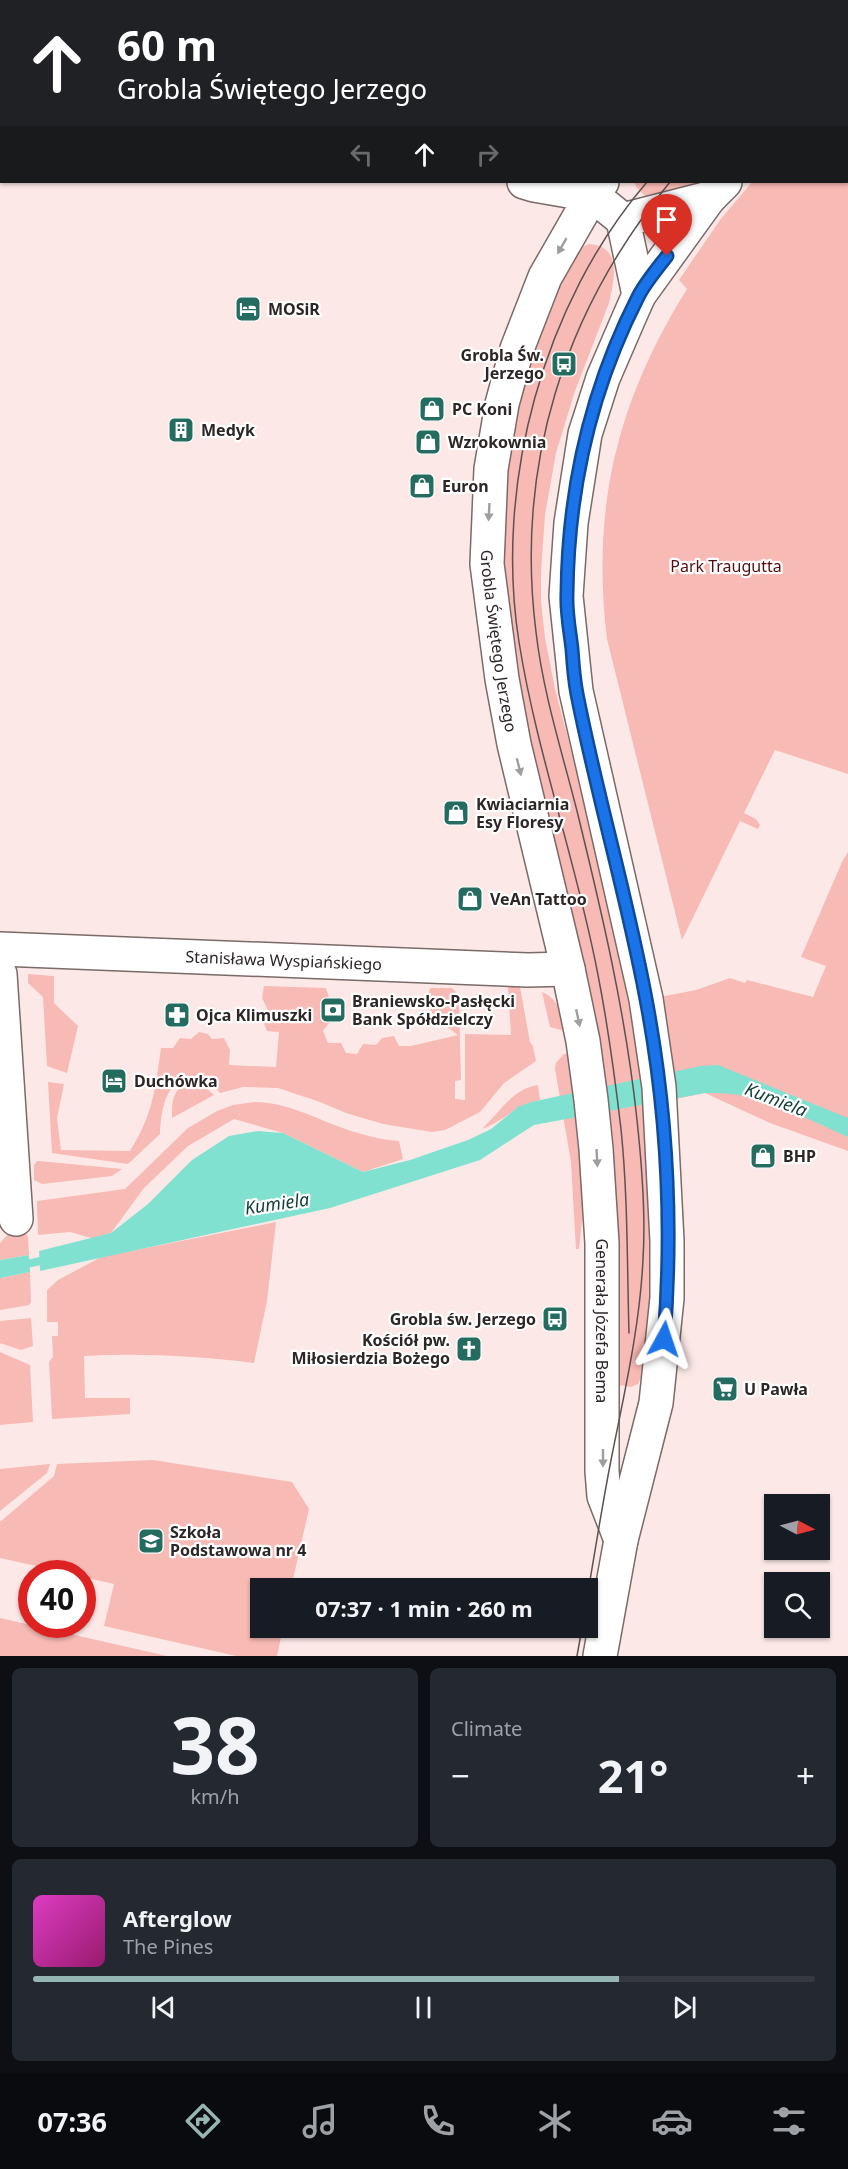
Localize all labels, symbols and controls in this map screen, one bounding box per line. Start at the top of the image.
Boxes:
text: 60 m [117,16,217,73]
icon: ahead [18,24,96,102]
text: Grobla Świętego Jerzego [117,70,427,107]
icon: left [345,138,378,171]
icon: ahead [408,138,441,171]
icon: right [471,138,504,171]
pin [641,194,692,256]
icon: arrive [650,203,683,236]
one-way arrow [557,238,567,255]
hotel icon: MOSiR [233,294,263,324]
place label: MOSiR [268,298,320,320]
place label: Grobla Św. Jerzego [461,344,544,384]
bus stop icon: Grobla Św. Jerzego [549,349,579,379]
shop icon: PC Koni [417,394,447,424]
place label: PC Koni [452,398,512,420]
building icon: Medyk [166,415,196,445]
place label: Medyk [201,419,255,441]
shop icon: Wzrokownia [413,427,443,457]
place label: Wzrokownia [448,431,546,453]
shop icon: Euron [407,471,437,501]
place label: Euron [442,475,489,497]
one-way arrow [485,503,494,522]
street label: Grobla Świętego Jerzego [476,549,523,734]
park label: Park Traugutta [670,555,782,577]
one-way arrow [515,758,525,776]
place label: Kwiaciarnia Esy Floresy [476,793,569,833]
shop icon: Kwiaciarnia Esy Floresy [441,798,471,828]
shop icon: VeAn Tattoo [455,884,485,914]
place label: VeAn Tattoo [490,888,587,910]
street label: Stanisława Wyspiańskiego [185,945,382,975]
place label: Braniewsko-Pasłęcki Bank Spółdzielczy [352,990,515,1030]
bank icon: Braniewsko-Pasłęcki Bank Spółdzielczy [318,995,348,1025]
pharmacy icon: Ojca Klimuszki [162,1000,192,1030]
place label: Ojca Klimuszki [196,1004,312,1026]
one-way arrow [574,1009,584,1028]
hotel icon: Duchówka [99,1066,129,1096]
place label: Duchówka [134,1070,218,1092]
water label: Kumiela [742,1076,811,1122]
shop icon: BHP [748,1141,778,1171]
place label: BHP [783,1145,816,1167]
one-way arrow [592,1148,601,1167]
water label: Kumiela [243,1187,311,1219]
street label: Generała Józefa Bema [591,1238,613,1403]
bus stop icon: Grobla św. Jerzego [540,1304,570,1334]
position arrow [632,1307,696,1371]
place label: Grobla św. Jerzego [390,1308,536,1330]
place label: Kościół pw. Miłosierdzia Bożego [291,1329,450,1369]
church icon: Kościół pw. Miłosierdzia Bożego [454,1334,484,1364]
supermarket icon: U Pawła [710,1374,740,1404]
place label: U Pawła [744,1378,808,1400]
one-way arrow [598,1448,607,1467]
north arrow [764,1494,830,1560]
map controls [764,1494,830,1638]
place label: Szkoła Podstawowa nr 4 [170,1521,306,1561]
school or university icon: Szkoła Podstawowa nr 4 [136,1526,166,1556]
speed limit sign: 40 [18,1560,96,1638]
button: search [764,1572,830,1638]
text: 07:37 · 1 min · 260 m [315,1593,533,1623]
text: 38 [170,1691,260,1797]
text: Climate [451,1715,522,1742]
text: 21° [598,1745,668,1806]
text: − [451,1753,470,1798]
text: + [796,1753,815,1798]
text: km/h [190,1783,240,1810]
text: Afterglow [123,1903,232,1933]
text: The Pines [123,1933,213,1960]
icon: previous [147,1991,180,2024]
icon: pause [407,1991,440,2024]
icon: next [668,1991,701,2024]
icon: directions [182,2100,224,2142]
icon: music [299,2100,341,2142]
icon: phone [417,2100,459,2142]
icon: climate [534,2100,576,2142]
icon: car [651,2100,693,2142]
icon: filters [768,2100,810,2142]
text: 07:36 [38,2103,107,2140]

